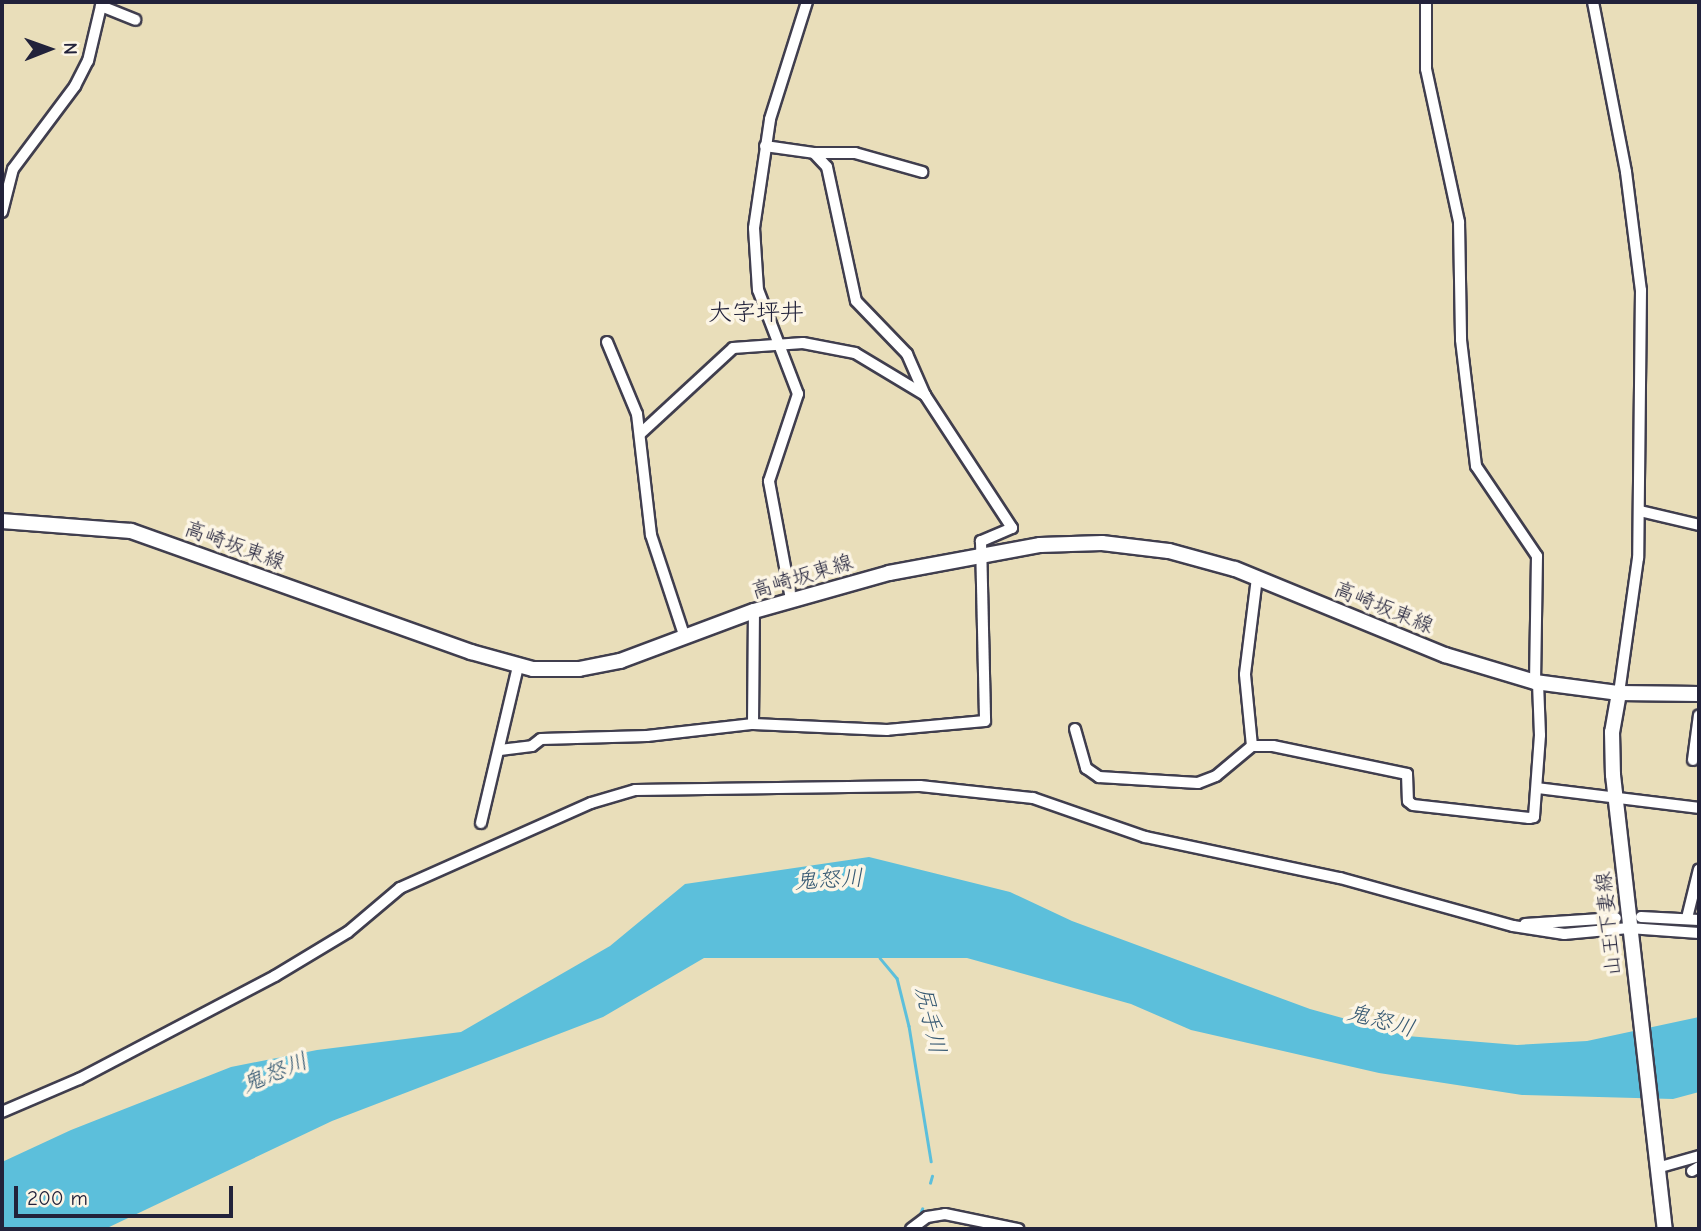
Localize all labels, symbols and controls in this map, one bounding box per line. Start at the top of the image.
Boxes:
north arrow [14,14,84,84]
text: N [59,42,81,55]
district label: 大字坪井 [708,299,804,327]
street label: 高崎坂東線 [181,515,289,575]
street label: 高崎坂東線 [748,549,856,603]
street label: 高崎坂東線 [1331,576,1437,638]
water label: 鬼怒川 [794,864,864,896]
street label: 山王下妻線 [1590,870,1626,978]
water label: 尻手川 [909,983,951,1057]
water label: 鬼怒川 [1344,999,1418,1043]
water label: 鬼怒川 [238,1047,312,1099]
scale bar [18,1172,236,1216]
text: 200 m [27,1186,88,1210]

